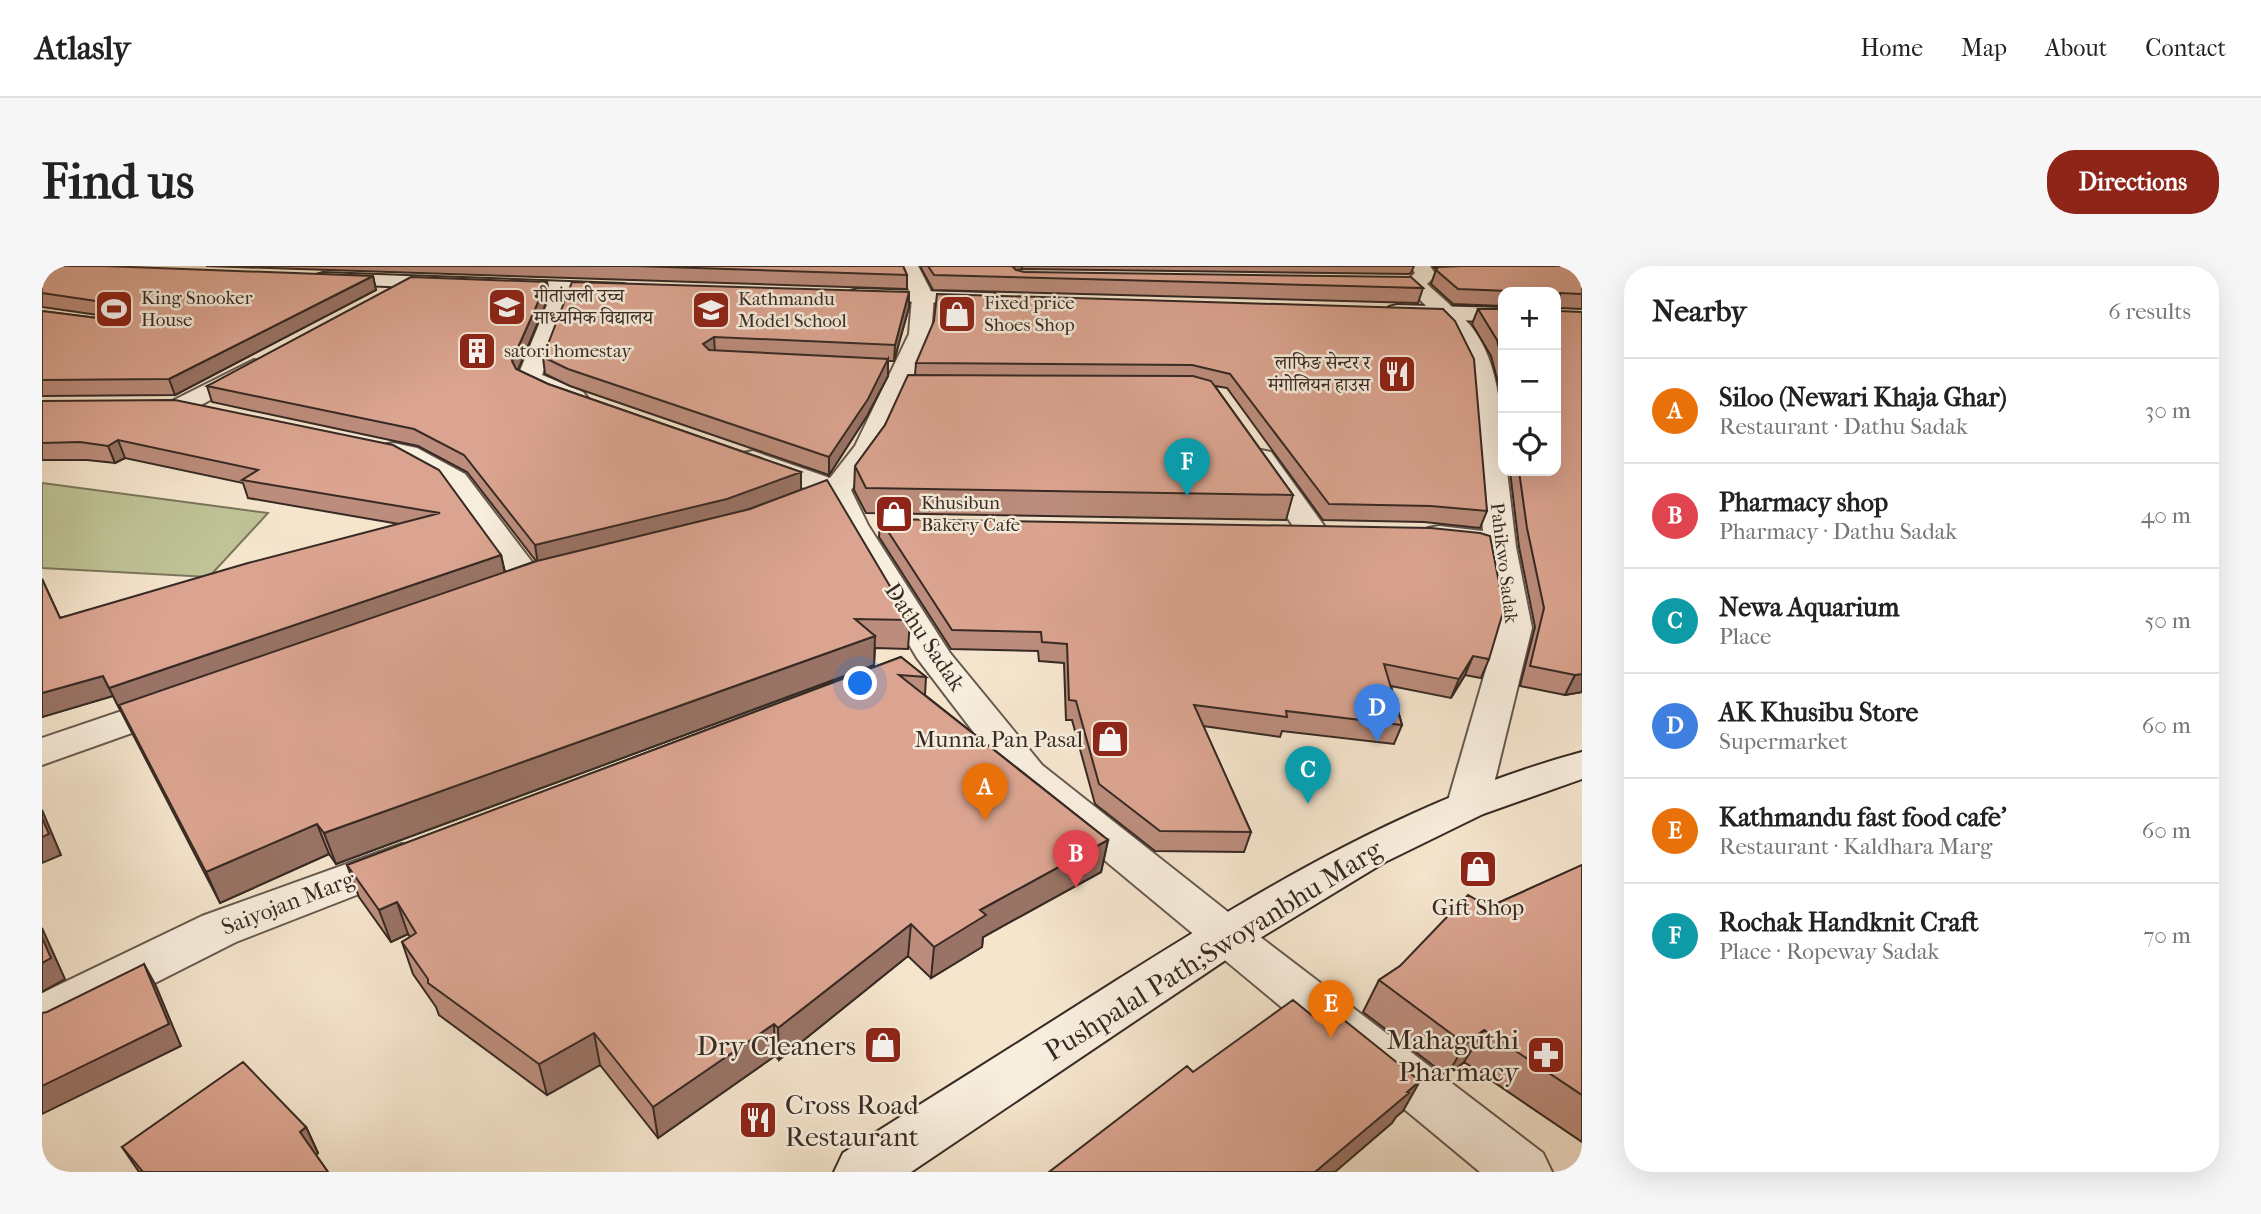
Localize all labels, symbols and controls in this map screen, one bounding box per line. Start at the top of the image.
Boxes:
text: Atlasly [35,29,130,68]
text: Home [1861,34,1923,62]
text: Map [1961,34,2007,62]
text: About [2045,34,2107,62]
text: Contact [2145,34,2226,62]
button: Directions [2047,150,2219,214]
text: Find us [42,153,194,211]
place label: गीतांजली उच्च माध्यमिक विद्यालय [533,285,654,329]
school or university icon: गीतांजली उच्च माध्यमिक विद्यालय [486,286,528,328]
place label: King Snooker House [141,287,253,331]
map controls [1498,287,1561,476]
button: + [1498,287,1561,350]
sports icon: King Snooker House [93,288,135,330]
place label: Kathmandu Model School [738,288,847,332]
school or university icon: Kathmandu Model School [690,289,732,331]
place label: Fixed price Shoes Shop [984,292,1075,336]
shop icon: Fixed price Shoes Shop [936,293,978,335]
text: Nearby [1652,294,1747,329]
text: 6 results [2108,298,2191,325]
building icon: satori homestay [456,330,498,372]
place label: satori homestay [504,340,632,362]
button: − [1498,350,1561,413]
place label: लाफिङ सेन्टर र मंगोलियन हाउस [1267,351,1372,396]
restaurant icon: लाफिङ सेन्टर र मंगोलियन हाउस [1376,353,1418,395]
text: Siloo (Newari Khaja Ghar) [1719,382,2007,413]
text: A [1668,397,1682,424]
text: 30 m [2145,397,2191,424]
button: locate [1498,413,1561,476]
text: Restaurant · Dathu Sadak [1719,413,1968,440]
pin: F [1164,438,1210,496]
text: Pharmacy shop [1719,487,1888,518]
place label: Khusibun Bakery Cafe [921,492,1020,536]
shop icon: Khusibun Bakery Cafe [873,493,915,535]
street label: Pahikwo Sadak [1486,502,1522,625]
text: B [1668,502,1682,529]
text: 40 m [2141,502,2191,529]
text: Pharmacy · Dathu Sadak [1719,518,1957,545]
street label: Dathu Sadak [879,578,972,697]
text: Newa Aquarium [1719,592,1899,623]
text: C [1667,607,1683,634]
text: 50 m [2144,607,2191,634]
text: Place [1719,623,1771,650]
your location [843,666,877,700]
pin: D [1354,684,1400,742]
text: AK Khusibu Store [1719,697,1918,728]
text: D [1666,712,1684,739]
text: 60 m [2142,712,2191,739]
shop icon: Munna Pan Pasal [1089,718,1131,760]
place label: Munna Pan Pasal [915,726,1084,753]
text: Supermarket [1719,728,1848,755]
pin: C [1285,746,1331,804]
pin: A [962,763,1008,821]
text: Kathmandu fast food cafe' [1719,802,2006,833]
text: E [1668,817,1682,844]
text: 60 m [2142,817,2191,844]
pin: B [1053,830,1099,888]
street label: Pushpalal Path;Swoyanbhu Marg [1038,832,1389,1068]
text: Restaurant · Kaldhara Marg [1719,833,1992,860]
shop icon: Gift Shop [1457,848,1499,890]
street label: Saiyojan Marg [217,865,359,941]
place label: Gift Shop [1432,894,1524,921]
text: Rochak Handknit Craft [1719,907,1979,938]
text: F [1669,922,1681,949]
text: 70 m [2143,922,2191,949]
text: Place · Ropeway Sadak [1719,938,1939,965]
pin: E [1308,980,1354,1038]
place label: Mahaguthi Pharmacy [1387,1023,1520,1088]
shop icon: Dry Cleaners [862,1024,904,1066]
place label: Dry Cleaners [696,1029,856,1062]
pharmacy icon: Mahaguthi Pharmacy [1525,1034,1567,1076]
place label: Cross Road Restaurant [785,1088,919,1153]
restaurant icon: Cross Road Restaurant [737,1099,779,1141]

